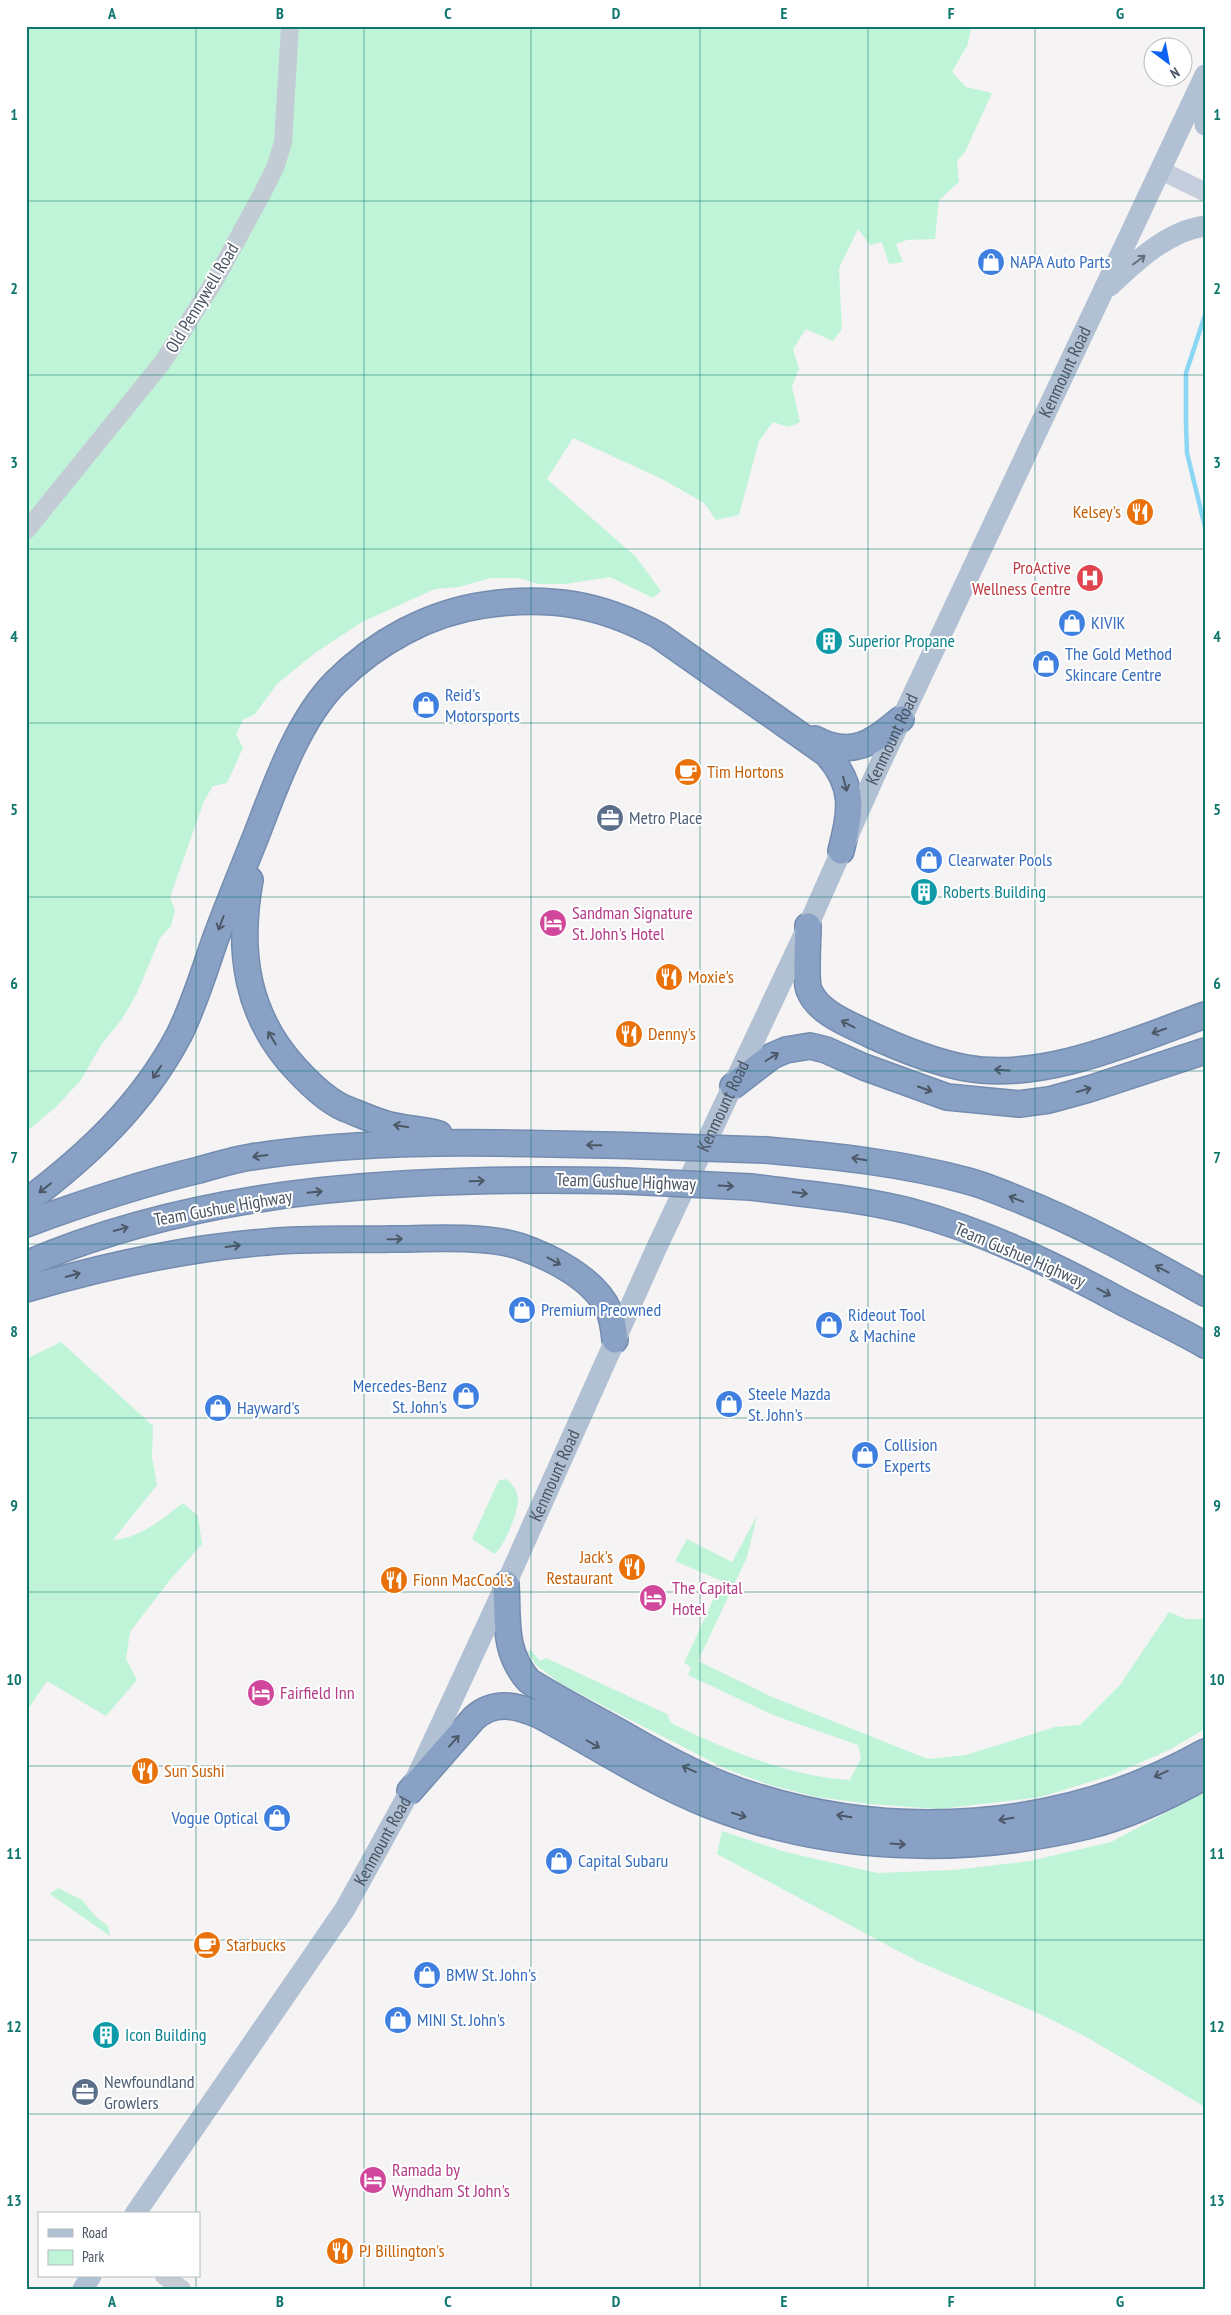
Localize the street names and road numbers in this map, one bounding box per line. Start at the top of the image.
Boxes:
street label: Old Pennywell Road [160,239,243,357]
street label: Kenmount Road [1033,322,1096,421]
street label: Kenmount Road [860,690,923,788]
street label: Kenmount Road [691,1057,754,1155]
street label: Team Gushue Highway [556,1168,697,1195]
street label: Team Gushue Highway [152,1184,294,1231]
street label: Team Gushue Highway [951,1217,1089,1293]
street label: Kenmount Road [524,1426,585,1525]
street label: Kenmount Road [348,1792,416,1889]

